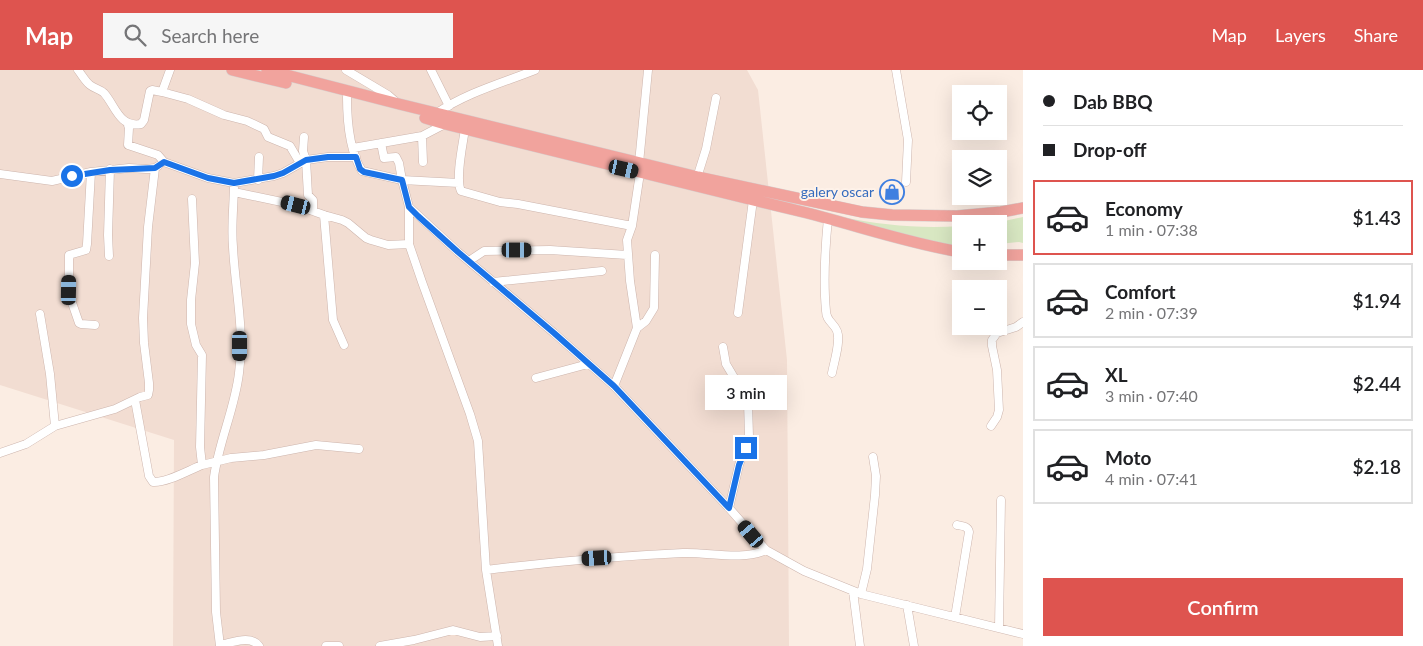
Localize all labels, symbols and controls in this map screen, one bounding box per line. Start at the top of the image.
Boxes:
search box [103,13,453,58]
text: Map [25,21,73,50]
icon: search [121,21,149,49]
text: Search here [161,24,259,47]
text: Map [1211,24,1247,46]
text: Layers [1275,24,1326,46]
text: Share [1354,24,1398,46]
map controls [952,85,1007,335]
button: locate [952,85,1007,140]
text: Dab BBQ [1073,90,1153,113]
text: Drop-off [1073,138,1147,161]
button: layers [952,150,1007,205]
car [607,158,640,180]
route start [61,165,83,187]
shop icon: galery oscar [879,179,905,205]
place label: galery oscar [801,183,874,200]
car [279,194,312,216]
icon: car [1045,195,1090,240]
text: Economy [1105,197,1183,220]
text: $1.43 [1352,206,1401,229]
button: + [952,215,1007,270]
text: 1 min · 07:38 [1105,220,1198,239]
car [502,243,532,258]
car [61,275,76,305]
icon: car [1045,278,1090,323]
button: − [952,280,1007,335]
text: Comfort [1105,280,1176,303]
text: $1.94 [1352,289,1401,312]
text: 2 min · 07:39 [1105,303,1198,322]
car [232,331,247,361]
icon: car [1045,361,1090,406]
text: XL [1105,363,1128,386]
text: $2.44 [1352,372,1401,395]
callout: 3 min [705,376,787,410]
text: 3 min [726,383,766,402]
text: 3 min · 07:40 [1105,386,1198,405]
route end [735,437,757,459]
icon: car [1045,444,1090,489]
text: Moto [1105,446,1151,469]
text: $2.18 [1352,455,1401,478]
text: 4 min · 07:41 [1105,469,1198,488]
car [735,518,766,550]
car [581,550,612,566]
button: Confirm [1043,578,1403,636]

